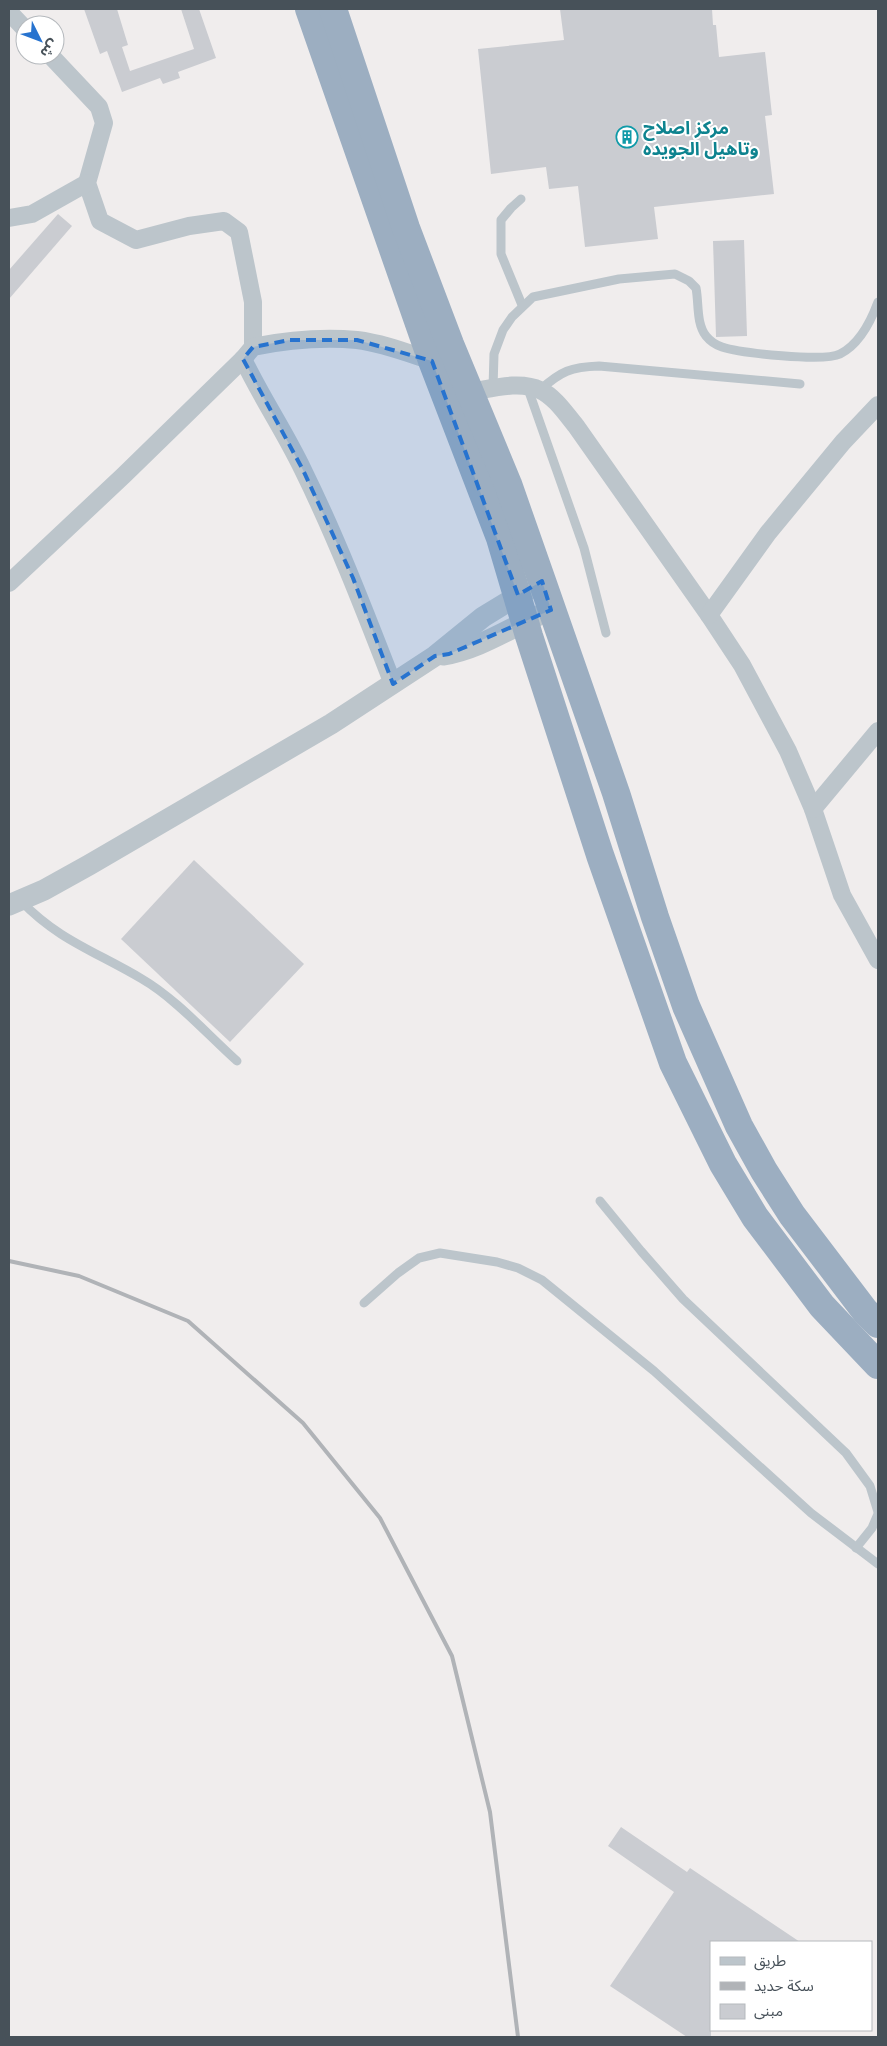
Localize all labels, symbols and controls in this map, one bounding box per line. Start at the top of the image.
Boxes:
north arrow [15,15,65,65]
text: ش [37,36,64,63]
place label: مركز اصلاح وتاهيل الجويده [643,115,759,160]
building icon: مركز اصلاح وتاهيل الجويده [615,125,639,149]
legend [710,1941,872,2031]
text: طريق [754,1950,786,1971]
text: سكة حديد [754,1975,814,1995]
text: مبنى [754,2000,783,2020]

